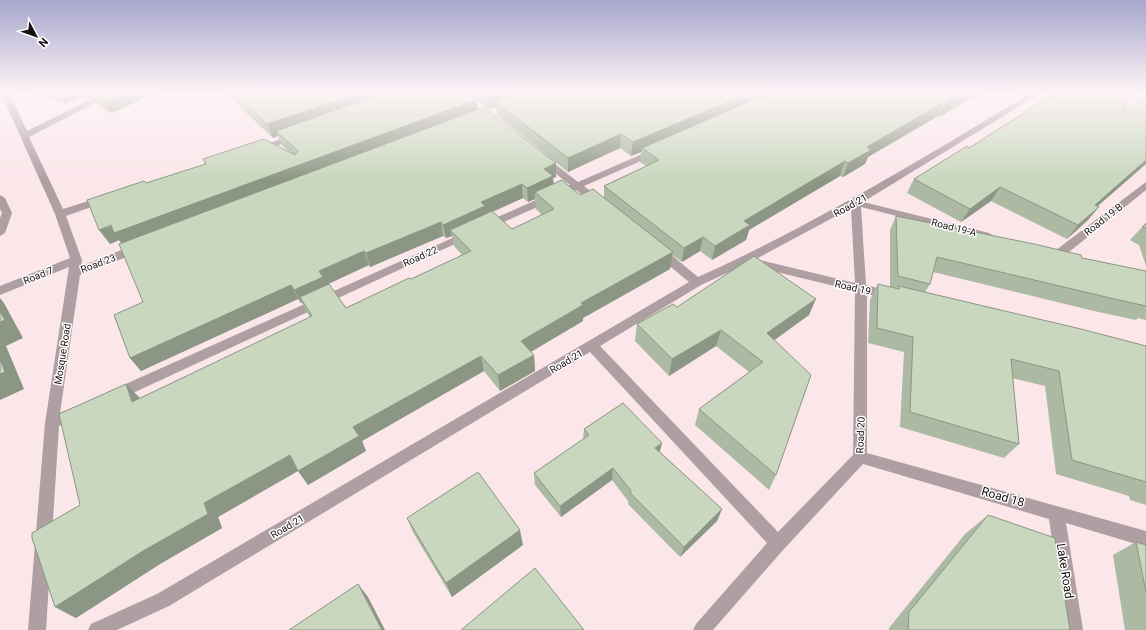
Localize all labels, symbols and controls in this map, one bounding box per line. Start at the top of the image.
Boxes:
north arrow [16,16,56,56]
text: N [36,35,51,50]
street label: Road 21 [832,192,869,219]
street label: Road 19-B [1082,201,1125,238]
street label: Road 19-A [930,217,978,238]
street label: Road 22 [401,244,440,269]
street label: Road 23 [79,252,117,275]
street label: Road 7 [22,264,55,286]
street label: Road 19 [834,278,872,297]
street label: Mosque Road [52,323,73,385]
street label: Road 21 [548,347,585,376]
street label: Road 20 [854,416,867,454]
street label: Road 18 [980,484,1026,510]
street label: Road 21 [269,512,306,541]
street label: Lake Road [1054,542,1076,600]

